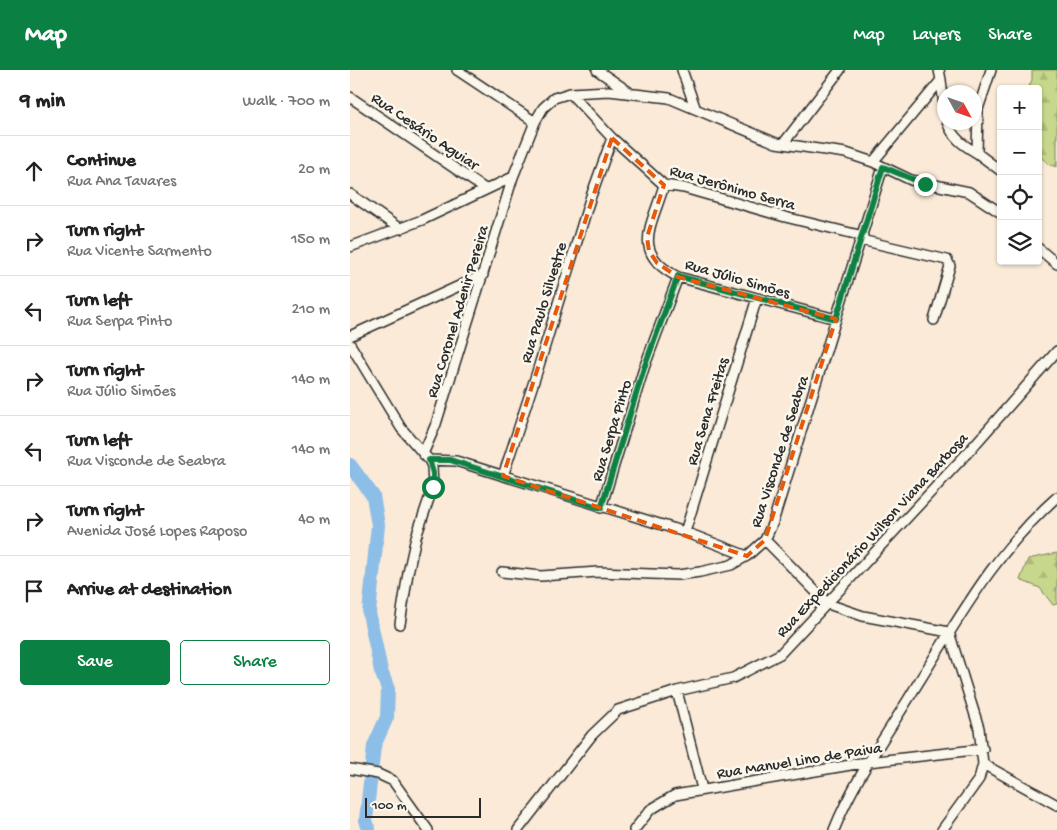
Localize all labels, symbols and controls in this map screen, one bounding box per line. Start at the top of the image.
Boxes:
text: Map [25,21,67,50]
text: Map [853,25,885,46]
text: Layers [913,25,960,46]
text: Share [988,25,1032,46]
north arrow [937,85,982,130]
map controls [997,85,1042,265]
button: + [997,85,1042,130]
text: 9 min [20,90,65,115]
street label: Rua Cesário Aguiar [367,90,483,177]
text: Walk · 700 m [243,93,330,112]
button: − [997,130,1042,175]
text: Continue [67,150,136,173]
icon: ahead [20,157,48,185]
text: 20 m [298,161,330,180]
street label: Rua Jerônimo Serra [667,162,798,217]
text: Rua Ana Tavares [67,173,176,192]
route end [914,173,937,196]
button: locate [997,175,1042,220]
text: Turn right [67,220,143,243]
button: layers [997,220,1042,265]
street label: Rua Coronel Adenir Pereira [424,222,495,401]
icon: right [20,227,48,255]
text: 150 m [291,231,330,250]
street label: Rua Paulo Silvestre [518,240,573,366]
text: Rua Vicente Sarmento [67,243,212,262]
street label: Rua Júlio Simões [682,256,793,305]
text: Turn left [67,290,131,313]
icon: left [20,297,48,325]
text: 210 m [291,301,330,320]
text: Rua Serpa Pinto [67,313,172,332]
street label: Rua Sena Freitas [684,355,735,468]
text: Turn right [67,360,143,383]
icon: right [20,367,48,395]
text: 140 m [292,371,330,390]
street label: Rua Visconde de Seabra [748,373,815,530]
street label: Rua Serpa Pinto [589,378,638,484]
text: Rua Júlio Simões [67,383,175,402]
street label: Rua Expedicionário Wilson Viana Barbosa [774,429,974,643]
text: Turn left [67,430,131,453]
icon: left [20,437,48,465]
text: 140 m [292,441,330,460]
text: Rua Visconde de Seabra [67,453,226,472]
route start [422,476,445,499]
text: Turn right [67,500,143,523]
icon: right [20,507,48,535]
text: 40 m [298,511,330,530]
text: Avenida José Lopes Raposo [67,523,247,542]
icon: arrive [20,577,48,605]
text: Arrive at destination [67,579,231,602]
button: Save [20,640,170,685]
button: Share [180,640,330,685]
street label: Rua Manuel Lino de Paiva [716,740,885,785]
scale bar [365,795,481,818]
text: 100 m [372,798,407,815]

